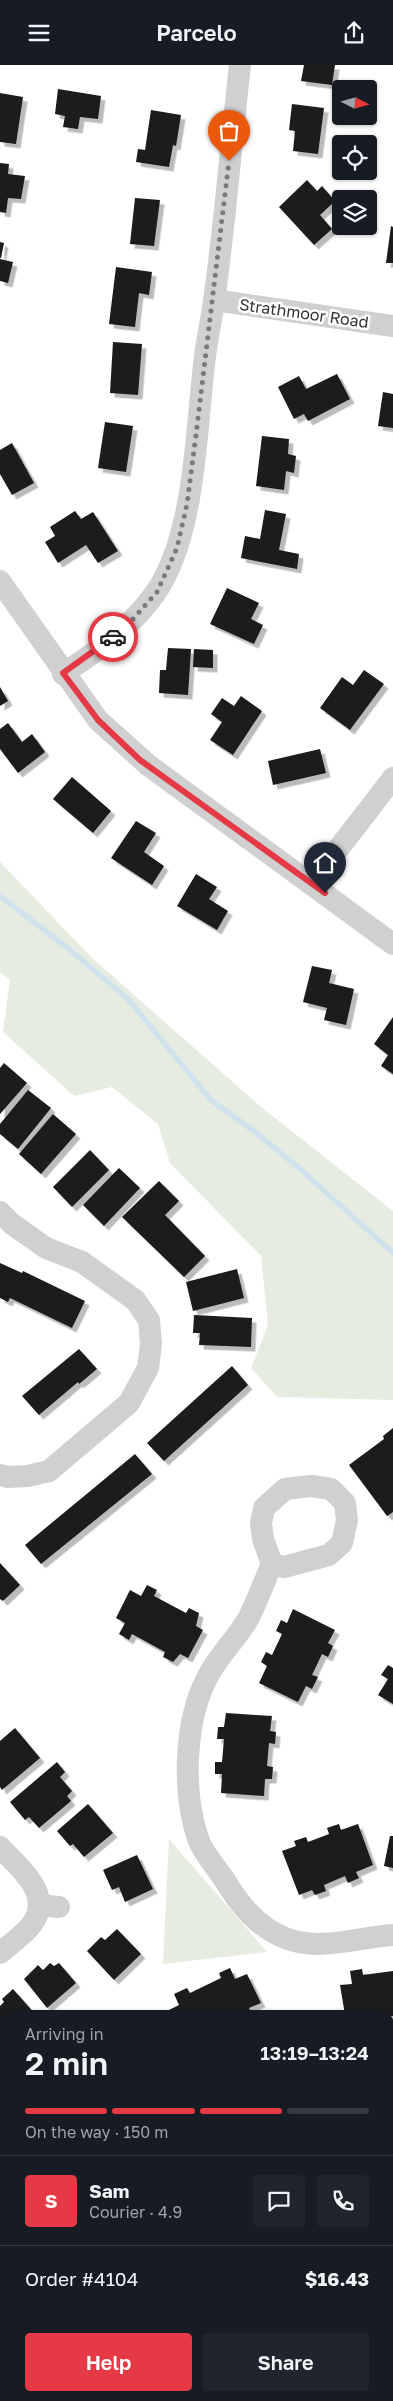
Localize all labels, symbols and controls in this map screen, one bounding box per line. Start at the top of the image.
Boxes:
icon: menu [25,19,53,47]
text: Parcelo [156,19,237,46]
icon: share [340,19,368,47]
north arrow [332,80,378,125]
map controls [332,80,377,235]
pin [208,110,250,161]
icon: bag [215,117,243,145]
button: locate [332,135,377,180]
button: layers [332,190,377,235]
street label: Strathmoor Road [238,294,370,332]
courier [88,612,138,662]
icon: car [99,623,127,651]
pin [304,842,346,893]
icon: home [311,849,339,877]
text: Arriving in [25,2024,104,2044]
text: 13:19–13:24 [260,2041,369,2064]
text: 2 min [25,2044,108,2082]
text: On the way · 150 m [25,2122,168,2142]
button: chat [253,2175,305,2227]
button: phone [317,2175,369,2227]
text: Sam [89,2179,129,2202]
text: S [45,2189,57,2212]
text: Courier · 4.9 [89,2202,182,2222]
text: Order #4104 [25,2267,138,2290]
text: $16.43 [305,2267,369,2290]
button: Help [25,2333,192,2391]
button: Share [202,2333,369,2391]

